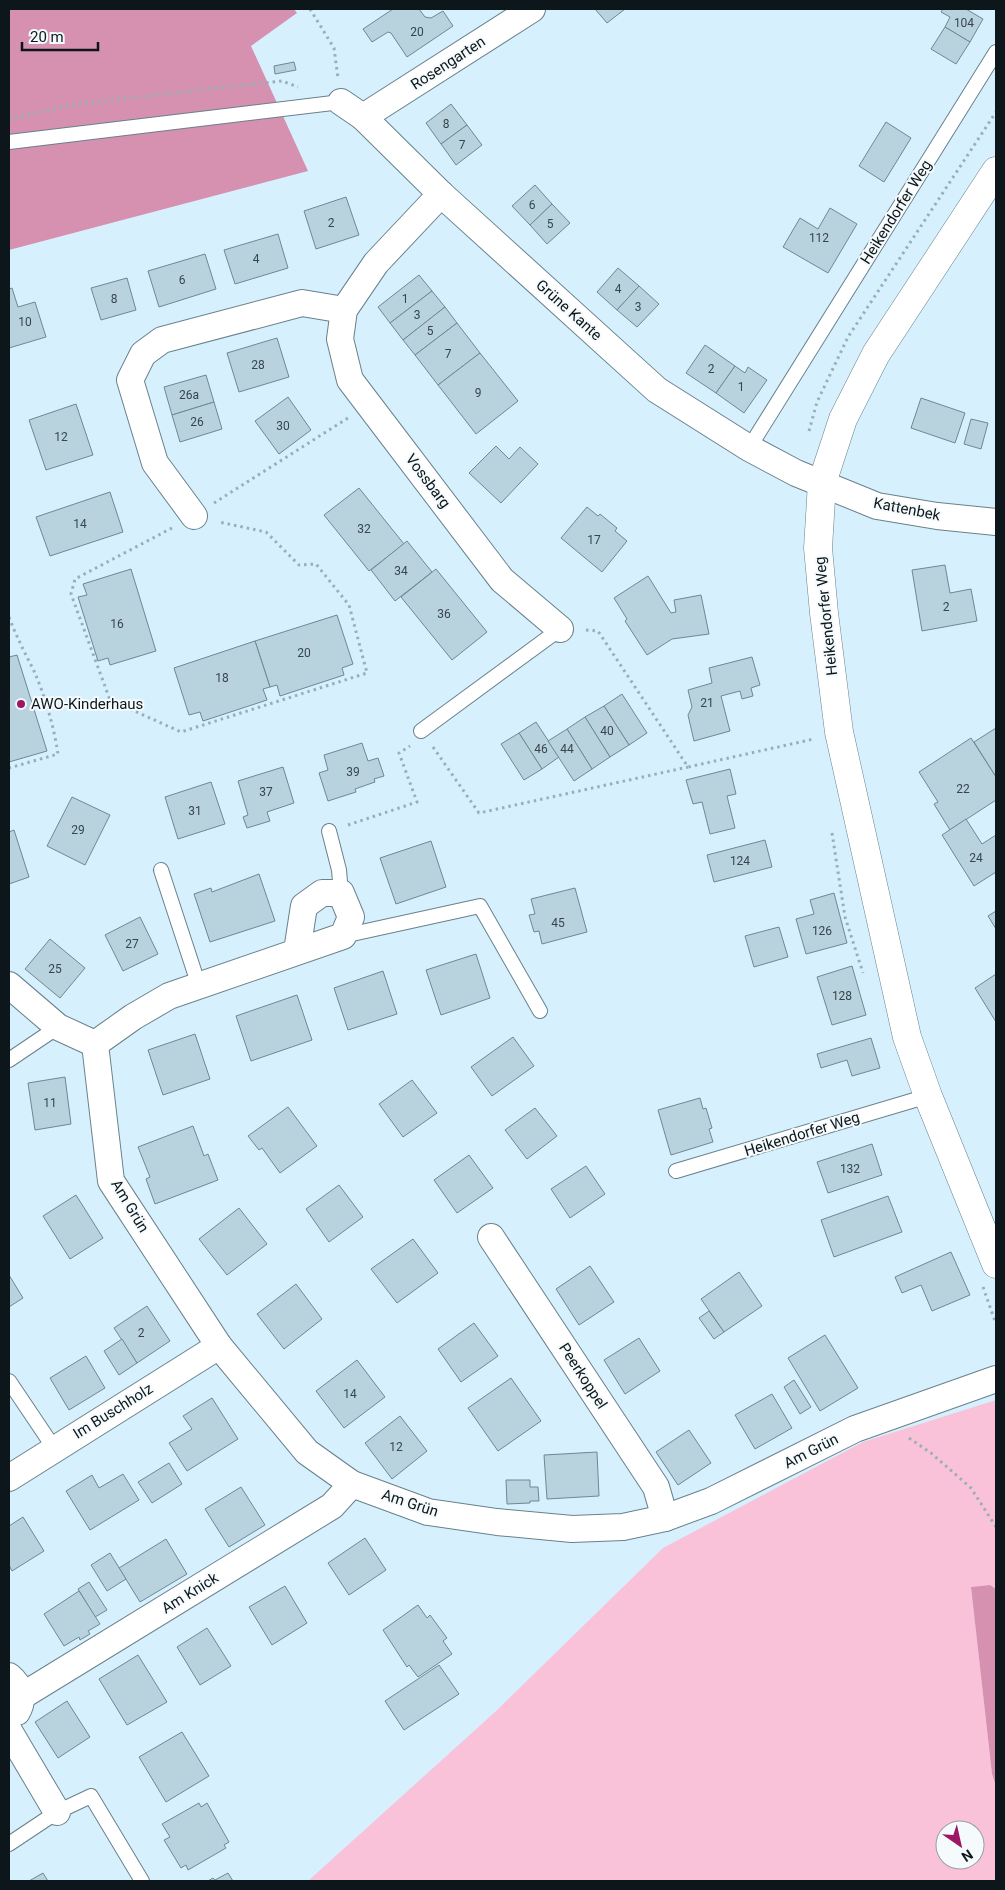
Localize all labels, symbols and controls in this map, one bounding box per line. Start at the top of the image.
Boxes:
house number: 104 [954,16,974,30]
scale bar [22,20,99,52]
house number: 20 [410,25,424,39]
text: 20 m [30,28,64,46]
street label: Rosengarten [407,32,489,94]
house number: 8 [443,117,450,131]
house number: 7 [459,138,466,152]
street label: Heikendorfer Weg [857,157,935,267]
house number: 6 [529,198,536,212]
house number: 2 [328,216,335,230]
house number: 5 [547,217,554,231]
house number: 112 [809,231,829,245]
house number: 4 [253,252,260,266]
house number: 6 [179,273,186,287]
street label: Grüne Kante [532,276,606,344]
house number: 4 [615,282,622,296]
house number: 8 [111,292,118,306]
house number: 1 [402,292,408,306]
house number: 3 [635,300,641,314]
house number: 3 [414,308,420,322]
house number: 10 [18,315,32,329]
house number: 5 [427,324,434,338]
house number: 7 [445,347,452,361]
house number: 28 [251,358,265,372]
house number: 2 [708,362,715,376]
house number: 1 [738,380,744,394]
house number: 9 [475,386,481,400]
house number: 26a [179,388,199,402]
house number: 26 [190,415,204,429]
house number: 30 [276,419,290,433]
house number: 12 [54,430,68,444]
street label: Vossbarg [402,450,454,512]
street label: Kattenbek [872,494,942,524]
house number: 14 [73,517,87,531]
house number: 32 [357,522,371,536]
house number: 17 [587,533,601,547]
street label: Heikendorfer Weg [811,556,841,676]
house number: 34 [394,564,408,578]
house number: 2 [943,600,950,614]
house number: 36 [437,607,451,621]
house number: 16 [110,617,124,631]
house number: 20 [297,646,311,660]
house number: 18 [215,671,229,685]
place label: AWO-Kinderhaus [31,695,143,713]
house number: 21 [700,696,714,710]
marker: AWO-Kinderhaus [15,698,27,710]
house number: 40 [600,724,614,738]
house number: 46 [534,742,548,756]
house number: 44 [560,742,574,756]
house number: 39 [346,765,360,779]
house number: 22 [956,782,970,796]
house number: 37 [259,785,273,799]
house number: 31 [188,804,202,818]
house number: 29 [71,823,85,837]
house number: 24 [969,851,983,865]
house number: 124 [730,854,750,868]
house number: 45 [551,916,565,930]
house number: 126 [812,924,832,938]
house number: 27 [125,937,139,951]
house number: 25 [48,962,62,976]
house number: 128 [832,989,852,1003]
house number: 11 [43,1096,57,1110]
street label: Heikendorfer Weg [742,1108,862,1160]
house number: 132 [840,1162,860,1176]
street label: Am Grün [107,1176,153,1236]
house number: 2 [138,1326,145,1340]
street label: Peerkoppel [555,1340,611,1412]
street label: Im Buschholz [70,1379,156,1443]
house number: 14 [343,1387,357,1401]
street label: Am Grün [781,1430,841,1472]
house number: 12 [389,1440,403,1454]
street label: Am Grün [379,1485,441,1521]
street label: Am Knick [158,1568,222,1617]
north arrow [935,1820,985,1870]
text: N [959,1846,976,1865]

